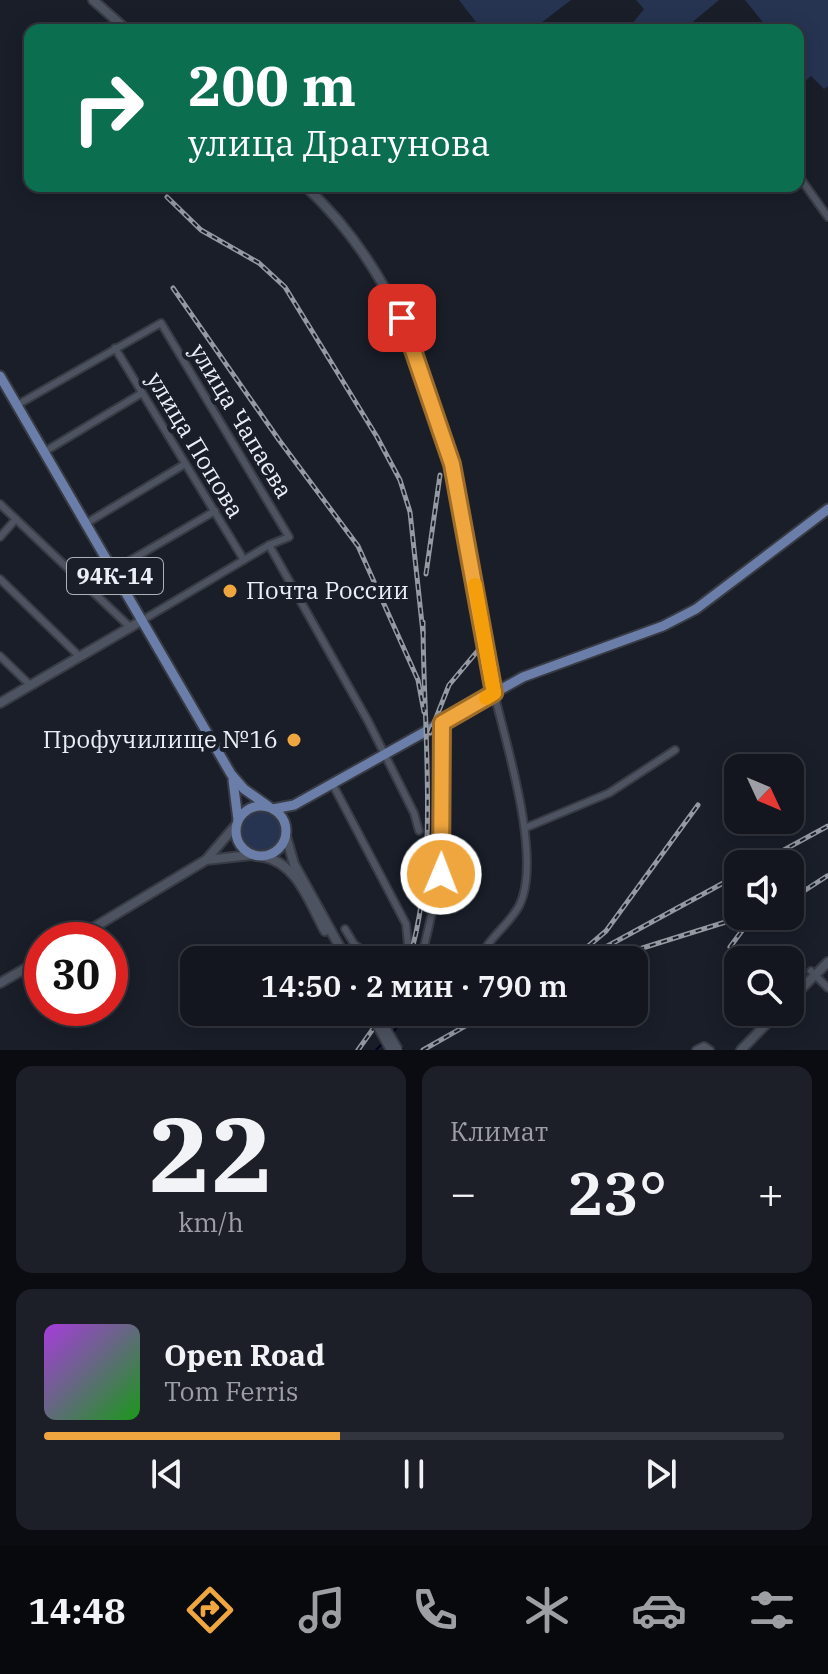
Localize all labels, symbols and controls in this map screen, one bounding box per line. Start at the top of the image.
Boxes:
text: 200 m [188,49,356,121]
icon: right [56,56,160,160]
text: улица Драгунова [188,119,491,166]
pin [368,284,436,352]
icon: arrive [380,296,424,340]
street label: улица Чапаева [183,337,301,504]
street label: улица Попова [140,365,252,523]
road number: 94К-14 [67,558,163,594]
place label: Почта России [246,574,409,606]
marker: Почта России [221,582,239,600]
place label: Профучилище №16 [43,723,278,755]
marker: Профучилище №16 [285,731,303,749]
north arrow [724,754,804,834]
map controls [724,754,804,1026]
position arrow [399,832,483,916]
button: sound [724,850,804,930]
speed limit sign: 30 [24,922,128,1026]
button: search [724,946,804,1026]
text: 14:50 · 2 мин · 790 m [260,966,568,1005]
text: 22 [149,1085,273,1221]
text: Климат [450,1114,548,1148]
text: 23° [567,1153,667,1232]
text: − [450,1164,476,1221]
text: + [758,1164,784,1221]
text: km/h [178,1205,244,1239]
text: Open Road [164,1335,325,1374]
text: Tom Ferris [164,1374,298,1408]
icon: previous [145,1452,189,1496]
icon: pause [392,1452,436,1496]
icon: next [639,1452,683,1496]
icon: directions [182,1582,238,1638]
icon: music [294,1582,350,1638]
icon: phone [407,1582,463,1638]
icon: climate [519,1582,575,1638]
icon: car [631,1582,687,1638]
icon: filters [744,1582,800,1638]
text: 14:48 [28,1587,126,1634]

